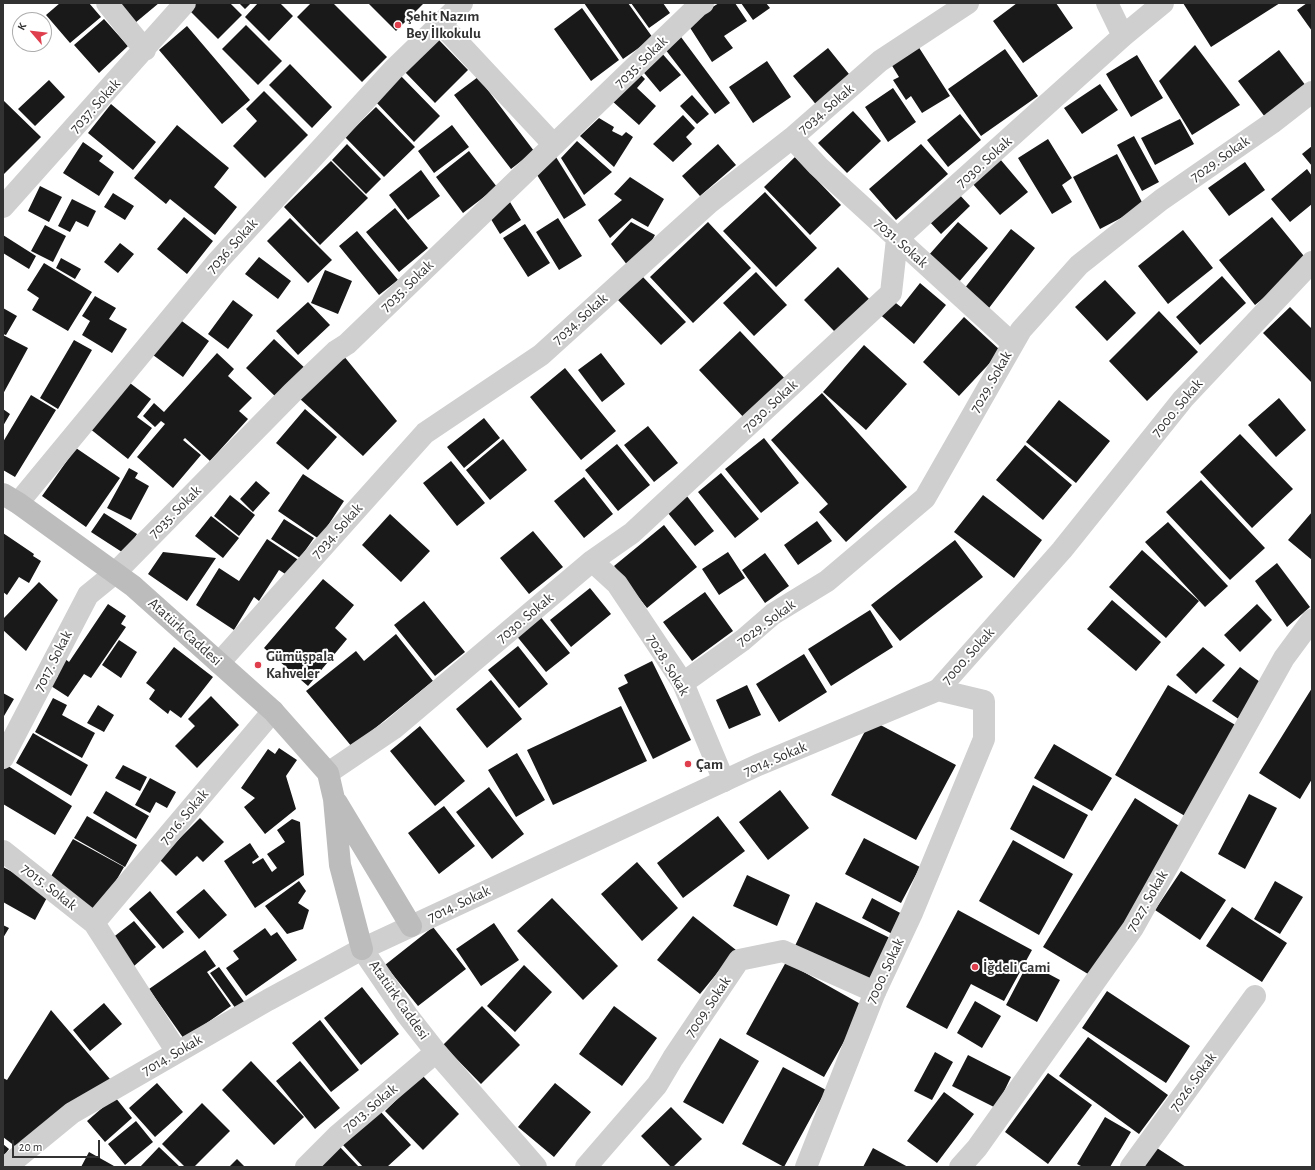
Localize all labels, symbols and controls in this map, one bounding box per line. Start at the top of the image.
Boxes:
place label: Şehit Nazım Bey İlkokulu [406,7,481,42]
north arrow [12,12,52,52]
marker: Şehit Nazım Bey İlkokulu [393,20,403,30]
text: K [15,21,28,32]
street label: 7035. Sokak [611,32,671,92]
street label: 7037. Sokak [66,75,124,137]
street label: 7034. Sokak [794,80,858,138]
street label: 7030. Sokak [952,132,1016,192]
street label: 7029. Sokak [1187,132,1253,186]
street label: 7031. Sokak [870,214,932,272]
street label: 7036. Sokak [203,215,261,277]
street label: 7035. Sokak [377,256,437,316]
street label: 7034. Sokak [549,290,611,348]
street label: 7029. Sokak [966,348,1016,416]
street label: 7000. Sokak [1147,375,1207,441]
street label: 7030. Sokak [739,376,801,436]
street label: 7035. Sokak [145,482,205,542]
street label: 7034. Sokak [308,500,366,562]
street label: 7030. Sokak [493,589,557,647]
street label: Atatürk Caddesi [144,594,226,670]
street label: 7029. Sokak [733,596,799,650]
street label: 7000. Sokak [938,624,998,688]
street label: 7017. Sokak [30,628,76,694]
street label: 7028. Sokak [643,631,693,699]
place label: Gümüşpala Kahveler [266,647,334,682]
marker: Gümüşpala Kahveler [253,660,263,670]
street label: 7014. Sokak [741,738,809,780]
place label: Çam [696,755,723,773]
marker: Çam [683,759,693,769]
street label: 7016. Sokak [156,786,212,848]
street label: 7015. Sokak [17,860,81,914]
street label: 7027. Sokak [1122,867,1172,935]
street label: 7014. Sokak [425,882,493,926]
street label: 7000. Sokak [862,935,908,1007]
street label: Atatürk Caddesi [365,957,433,1043]
place label: İğdeli Cami [983,958,1050,976]
marker: İğdeli Cami [970,962,980,972]
street label: 7009. Sokak [681,973,735,1041]
street label: 7014. Sokak [139,1030,205,1080]
street label: 7026. Sokak [1166,1049,1220,1115]
street label: 7013. Sokak [339,1080,401,1136]
scale bar [14,1132,102,1158]
text: 20 m [19,1141,42,1153]

